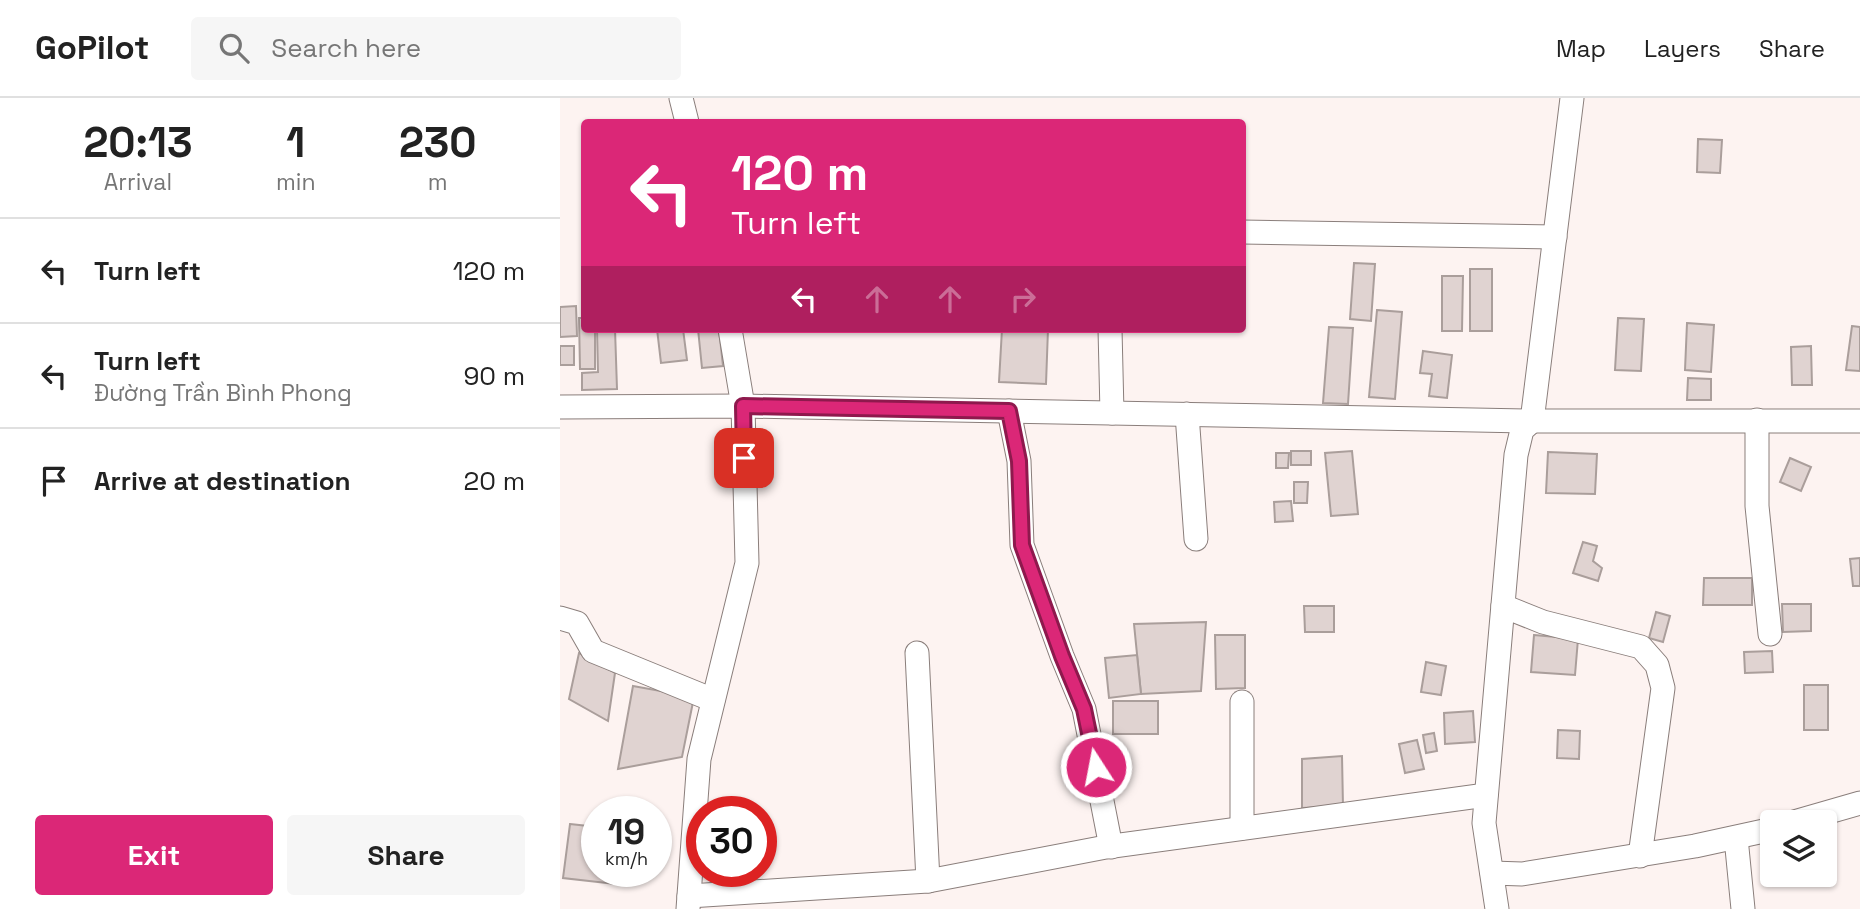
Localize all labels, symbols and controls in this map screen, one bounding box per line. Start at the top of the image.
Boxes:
search box [191,17,681,80]
text: GoPilot [35,27,149,69]
icon: search [215,29,253,67]
text: Search here [271,31,421,65]
text: Map [1556,33,1606,64]
text: Layers [1644,33,1721,64]
text: Share [1759,33,1825,64]
text: 20:13 [83,116,193,169]
text: 1 [286,116,305,169]
text: 230 [399,116,477,169]
text: 120 m [731,142,868,204]
icon: left [616,147,707,238]
text: Arrival [104,167,172,197]
text: min [276,167,316,197]
text: m [428,167,448,197]
text: Turn left [731,203,861,243]
icon: left [35,252,73,290]
text: Turn left [94,254,201,288]
text: 120 m [453,254,525,288]
icon: left [785,280,823,318]
icon: ahead [858,280,896,318]
icon: ahead [931,280,969,318]
icon: right [1004,280,1042,318]
text: Turn left [94,344,201,378]
icon: left [35,357,73,395]
text: 90 m [463,359,525,393]
text: Đường Trần Bình Phong [94,378,352,408]
pin [714,428,774,488]
icon: arrive [725,439,763,477]
icon: arrive [35,462,73,500]
text: Arrive at destination [94,464,351,498]
text: 20 m [464,464,525,498]
position arrow [1059,730,1133,804]
speed limit sign: 30 [686,796,777,887]
text: 19 [608,810,645,854]
map controls [1760,810,1837,887]
button: layers [1760,810,1837,887]
button: Exit [35,815,273,895]
button: Share [287,815,525,895]
text: km/h [605,847,648,870]

